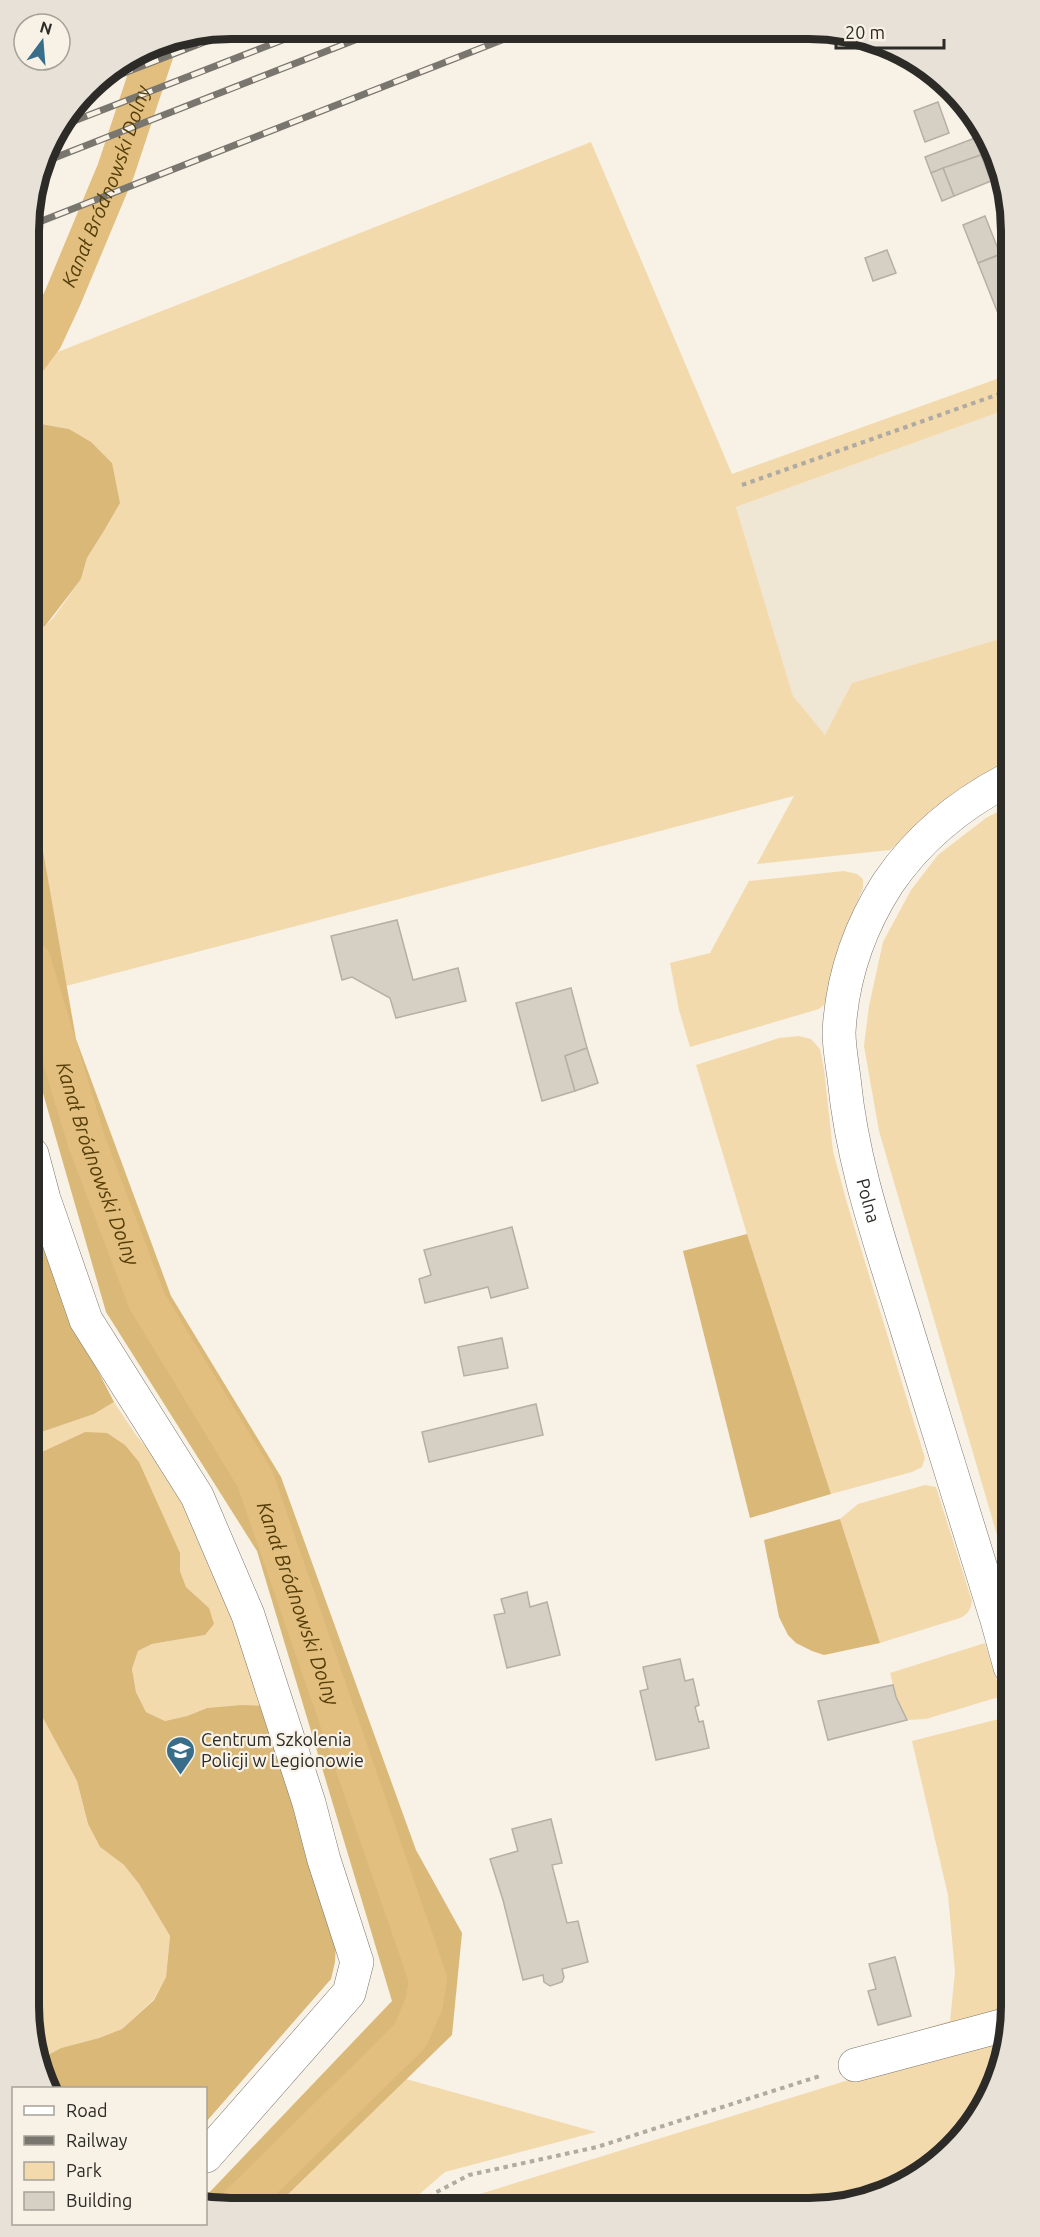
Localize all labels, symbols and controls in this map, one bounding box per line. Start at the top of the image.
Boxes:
north arrow [12,12,72,72]
scale bar [836,12,944,50]
text: N [38,17,54,38]
text: 20 m [845,22,885,42]
water label: Kanał Bródnowski Dolny [56,82,154,290]
water label: Kanał Bródnowski Dolny [52,1059,145,1269]
street label: Polna [853,1176,884,1225]
water label: Kanał Bródnowski Dolny [253,1498,345,1709]
place label: Centrum Szkolenia Policji w Legionowie [201,1729,364,1770]
school or university icon: Centrum Szkolenia Policji w Legionowie [164,1734,196,1776]
legend [12,2087,207,2225]
text: Road [66,2100,108,2120]
text: Railway [66,2130,128,2150]
text: Park [66,2160,102,2180]
text: Building [66,2190,132,2210]

